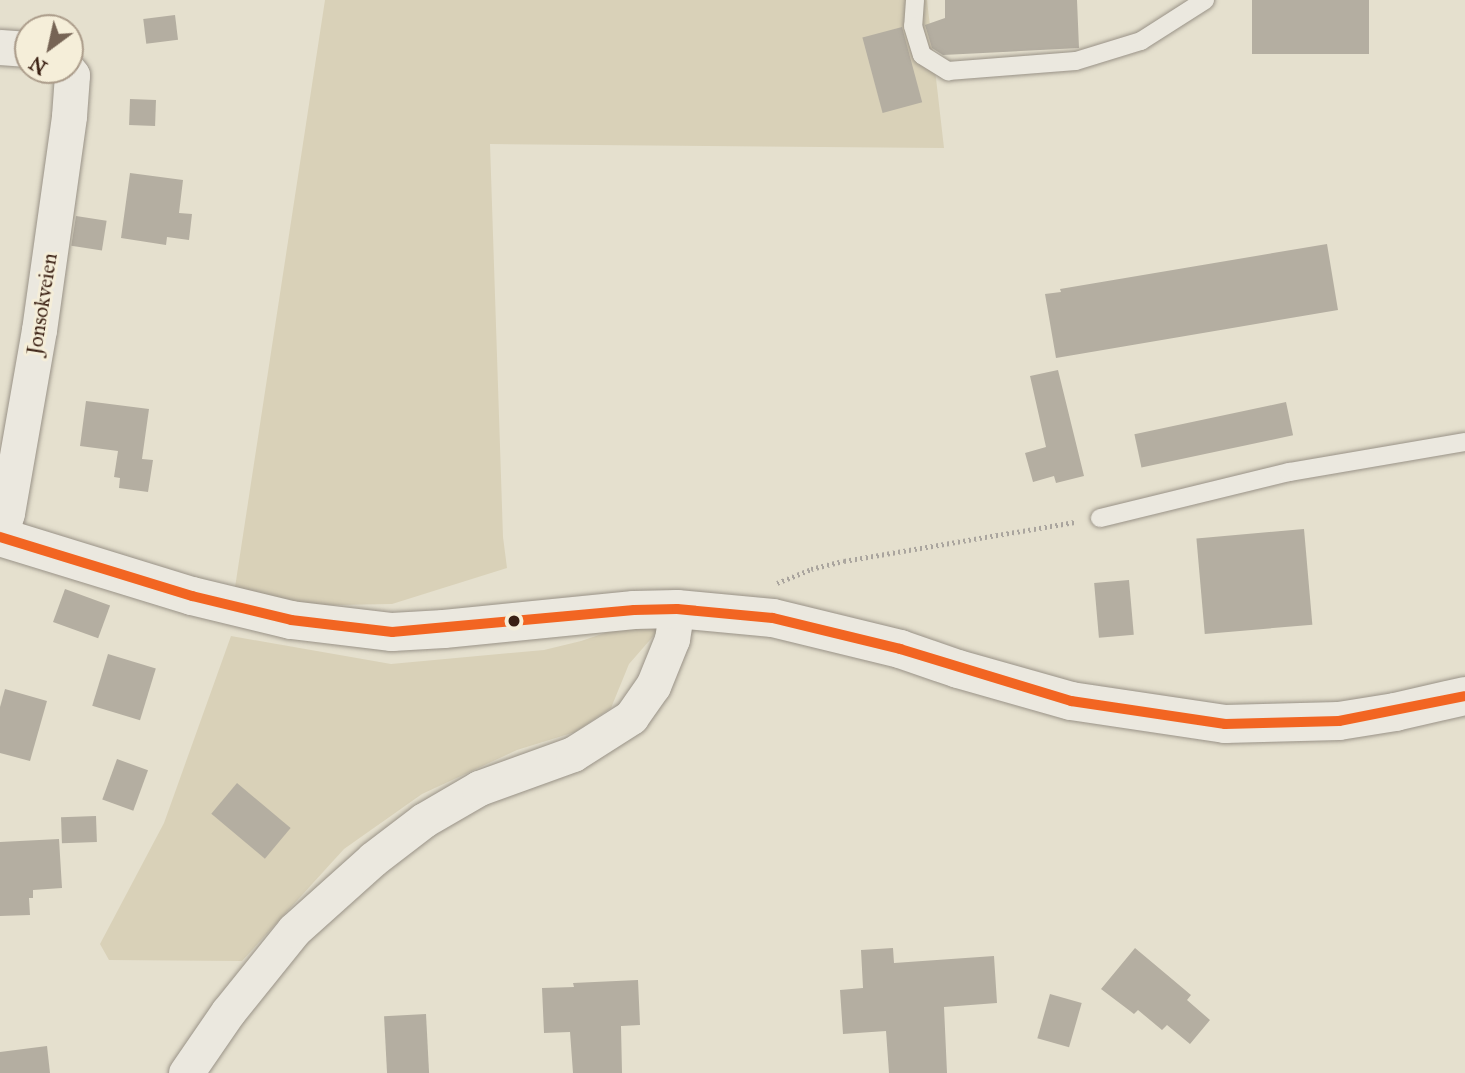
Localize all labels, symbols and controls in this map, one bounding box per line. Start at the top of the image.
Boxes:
north arrow [14,14,84,84]
text: N [25,51,51,79]
street label: Jonsokveien [22,251,62,357]
unlabelled marker [507,614,521,628]

